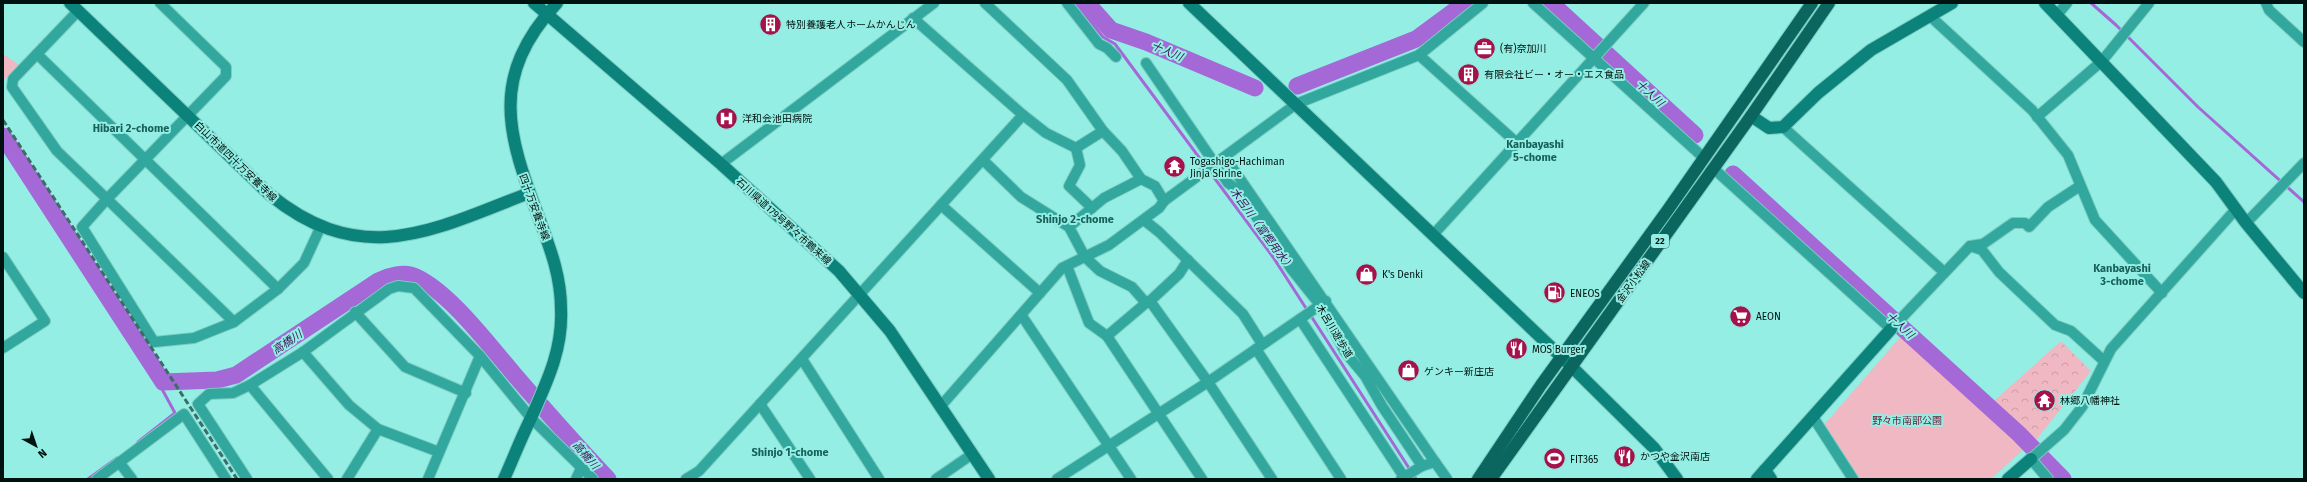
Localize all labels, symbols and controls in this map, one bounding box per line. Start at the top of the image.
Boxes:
building icon: 特別養護老人ホームかんじん [758,11,784,37]
place label: 特別養護老人ホームかんじん [786,19,916,31]
office icon: (有)奈加川 [1471,35,1497,61]
water label: 十人川 [1149,39,1185,64]
place label: (有)奈加川 [1500,42,1546,55]
building icon: 有限会社ビー・オー・エス食品 [1455,61,1481,87]
place label: 有限会社ビー・オー・エス食品 [1484,69,1624,81]
water label: 十人川 [1633,78,1667,110]
hospital icon: 洋和会池田病院 [714,105,740,131]
place label: 洋和会池田病院 [742,113,812,125]
street label: 白山市道四十万安養寺線 [192,119,279,204]
district label: Hibari 2-chome [93,122,169,135]
district label: Kanbayashi 5-chome [1506,138,1564,164]
temple icon: Togashigo-Hachiman Jinja Shrine [1161,154,1187,180]
place label: Togashigo-Hachiman Jinja Shrine [1190,156,1285,180]
street label: 四十万安養寺線 [516,172,552,242]
street label: 石川県道179号野々市鶴来線 [733,176,833,268]
water label: 木呂川（富樫用水） [1227,185,1296,273]
district label: Shinjo 2-chome [1036,213,1114,226]
road number: 22 [1651,234,1669,248]
street label: 金沢小松線 [1614,258,1653,305]
shop icon: K's Denki [1354,261,1380,287]
district label: Kanbayashi 3-chome [2093,262,2151,288]
place label: K's Denki [1382,269,1423,281]
fuel station icon: ENEOS [1542,280,1568,306]
place label: ENEOS [1570,288,1600,300]
street label: 木呂川遊歩道 [1314,303,1355,360]
supermarket icon: AEON [1728,303,1754,329]
water label: 十人川 [1883,310,1917,342]
place label: AEON [1756,311,1781,323]
water label: 高橋川 [270,327,305,357]
restaurant icon: MOS Burger [1504,336,1530,362]
place label: MOS Burger [1532,344,1585,356]
shop icon: ゲンキー新庄店 [1396,358,1422,384]
place label: ゲンキー新庄店 [1424,366,1494,378]
temple icon: 林郷八幡神社 [2032,387,2058,413]
place label: 林郷八幡神社 [2060,395,2120,407]
park label: 野々市南部公園 [1872,415,1942,427]
north arrow [16,426,56,466]
water label: 高橋川 [570,439,602,473]
restaurant icon: かつや金沢南店 [1612,443,1638,469]
text: N [35,446,49,461]
district label: Shinjo 1-chome [751,446,829,459]
sports icon: FIT365 [1541,446,1567,472]
place label: かつや金沢南店 [1640,451,1710,463]
place label: FIT365 [1570,454,1598,466]

